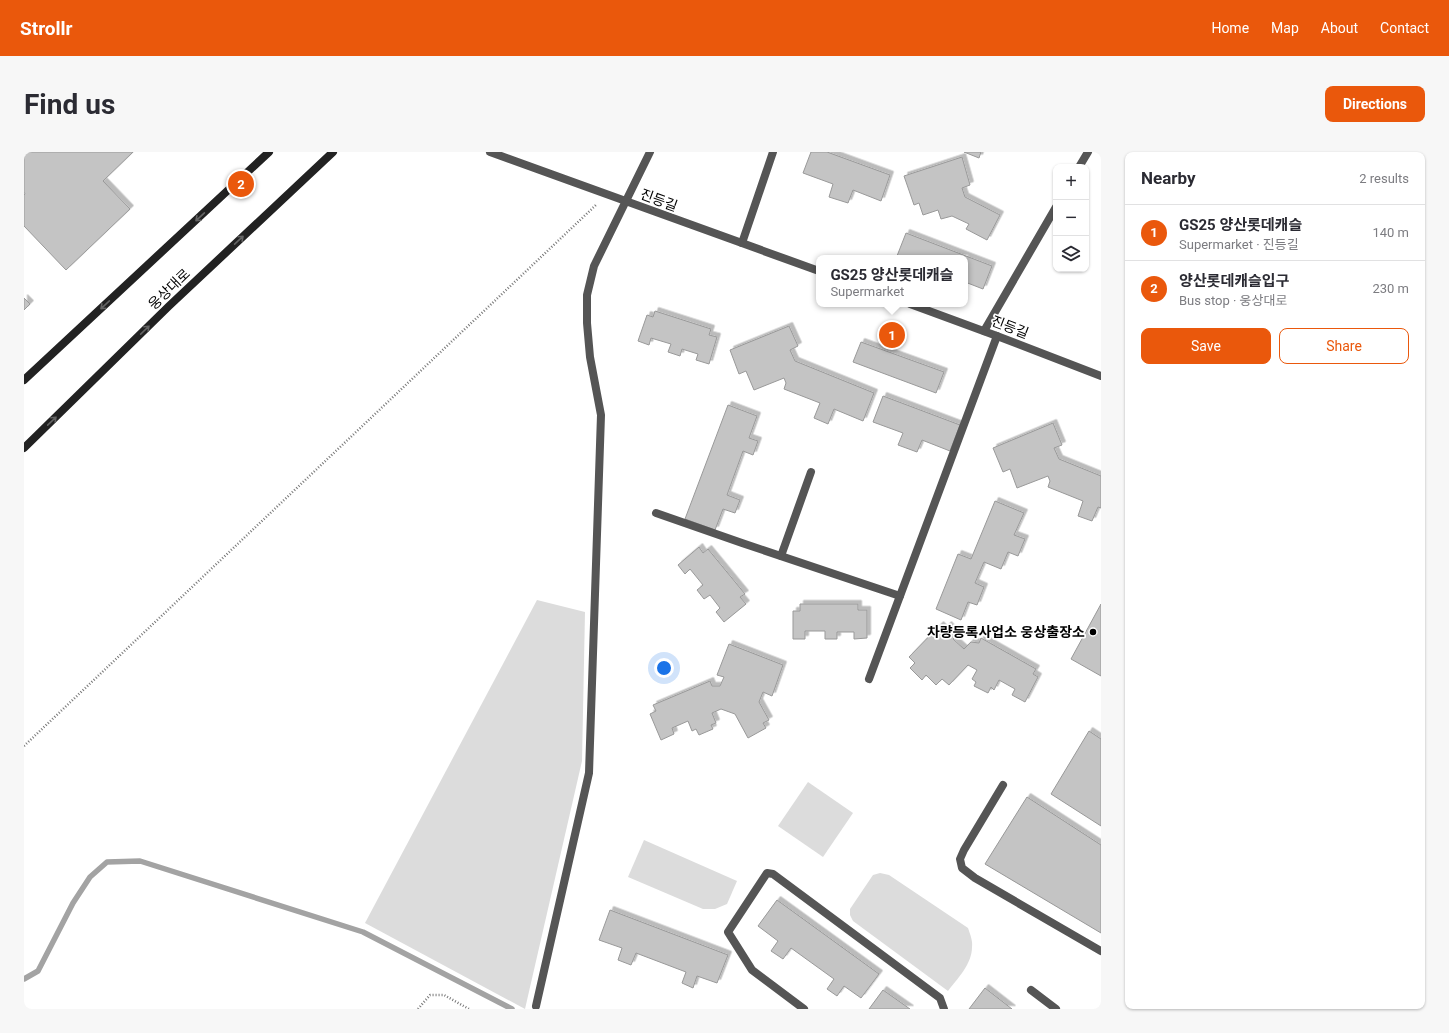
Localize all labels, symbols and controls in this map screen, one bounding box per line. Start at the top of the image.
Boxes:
text: Strollr [20,17,73,40]
text: Home [1211,20,1249,36]
text: Map [1271,20,1299,36]
text: About [1321,20,1358,36]
text: Contact [1380,20,1429,36]
button: Directions [1325,86,1425,122]
text: Find us [24,88,115,121]
map controls [1053,164,1089,272]
button: + [1053,164,1089,200]
text: Nearby [1141,168,1196,188]
pin: 2 [228,169,254,199]
text: 2 results [1359,171,1409,186]
street label: 진등길 [638,186,680,214]
button: − [1053,200,1089,236]
one-way arrow [195,212,205,222]
text: GS25 양산롯데캐슬 [1179,216,1302,234]
text: 1 [1150,225,1158,240]
text: 140 m [1372,225,1409,240]
one-way arrow [234,236,244,245]
button: layers [1053,236,1089,272]
text: Supermarket · 진등길 [1179,237,1299,252]
popup [816,255,968,307]
street label: 웅상대로 [145,265,193,313]
text: GS25 양산롯데캐슬 [830,266,954,284]
text: 양산롯데캐슬입구 [1179,272,1289,290]
text: 2 [1150,281,1158,296]
text: 230 m [1372,281,1409,296]
text: Supermarket [830,284,904,299]
text: Bus stop · 웅상대로 [1179,293,1287,308]
one-way arrow [100,301,110,310]
street label: 진등길 [989,313,1031,341]
pin: 1 [879,320,905,350]
one-way arrow [140,325,150,335]
button: Save [1141,328,1271,364]
button: Share [1279,328,1409,364]
one-way arrow [47,416,57,426]
place label: 차량등록사업소 웅상출장소 [927,624,1085,640]
marker: 차량등록사업소 웅상출장소 [1088,627,1098,637]
your location [654,658,674,678]

